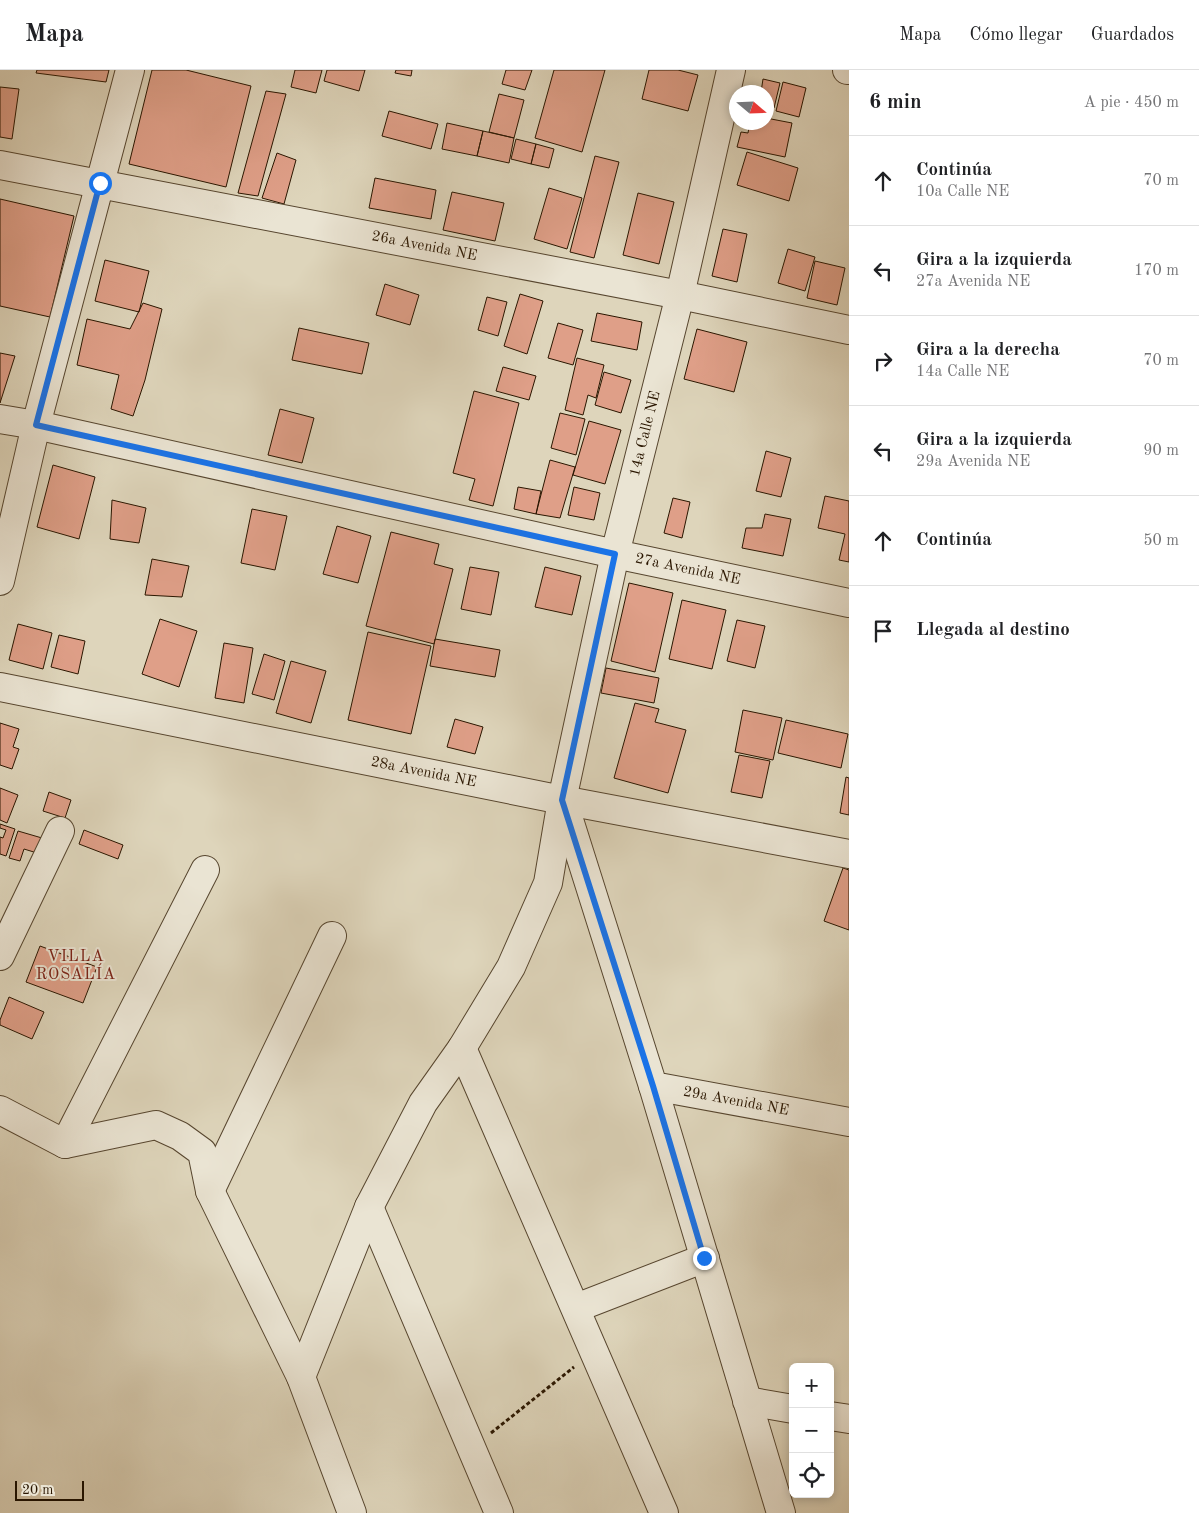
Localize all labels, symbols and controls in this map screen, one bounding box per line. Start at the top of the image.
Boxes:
text: Mapa [25,23,84,47]
text: Mapa [899,26,941,44]
text: Cómo llegar [969,26,1063,44]
text: Guardados [1091,26,1174,44]
north arrow [729,85,774,130]
text: 6 min [869,92,922,113]
text: A pie · 450 m [1084,95,1179,111]
text: Continúa [916,161,992,180]
icon: ahead [869,167,897,195]
route start [89,172,112,195]
text: 70 m [1143,173,1179,189]
text: 10a Calle NE [916,184,1009,200]
street label: 26a Avenida NE [370,229,478,264]
text: Gira a la izquierda [916,251,1072,270]
icon: left [869,257,897,285]
text: 170 m [1134,263,1179,279]
text: 27a Avenida NE [916,274,1030,290]
text: Gira a la derecha [916,341,1060,360]
icon: right [869,347,897,375]
text: 70 m [1143,353,1179,369]
text: 14a Calle NE [916,364,1009,380]
street label: 14a Calle NE [627,389,663,478]
text: Gira a la izquierda [916,431,1072,450]
icon: left [869,437,897,465]
text: 90 m [1143,443,1179,459]
text: 29a Avenida NE [916,454,1030,470]
icon: ahead [869,527,897,555]
text: Continúa [916,531,992,550]
text: 50 m [1143,533,1179,549]
street label: 27a Avenida NE [634,551,742,588]
icon: arrive [869,617,897,645]
text: Llegada al destino [916,621,1070,640]
street label: 28a Avenida NE [369,754,478,790]
district label: VILLA ROSALÍA [36,949,116,983]
street label: 29a Avenida NE [682,1084,790,1118]
route end [693,1247,716,1270]
map controls [789,1363,834,1498]
button: + [789,1363,834,1408]
button: − [789,1408,834,1453]
button: locate [789,1453,834,1498]
scale bar [15,1478,84,1501]
text: 20 m [22,1483,53,1497]

